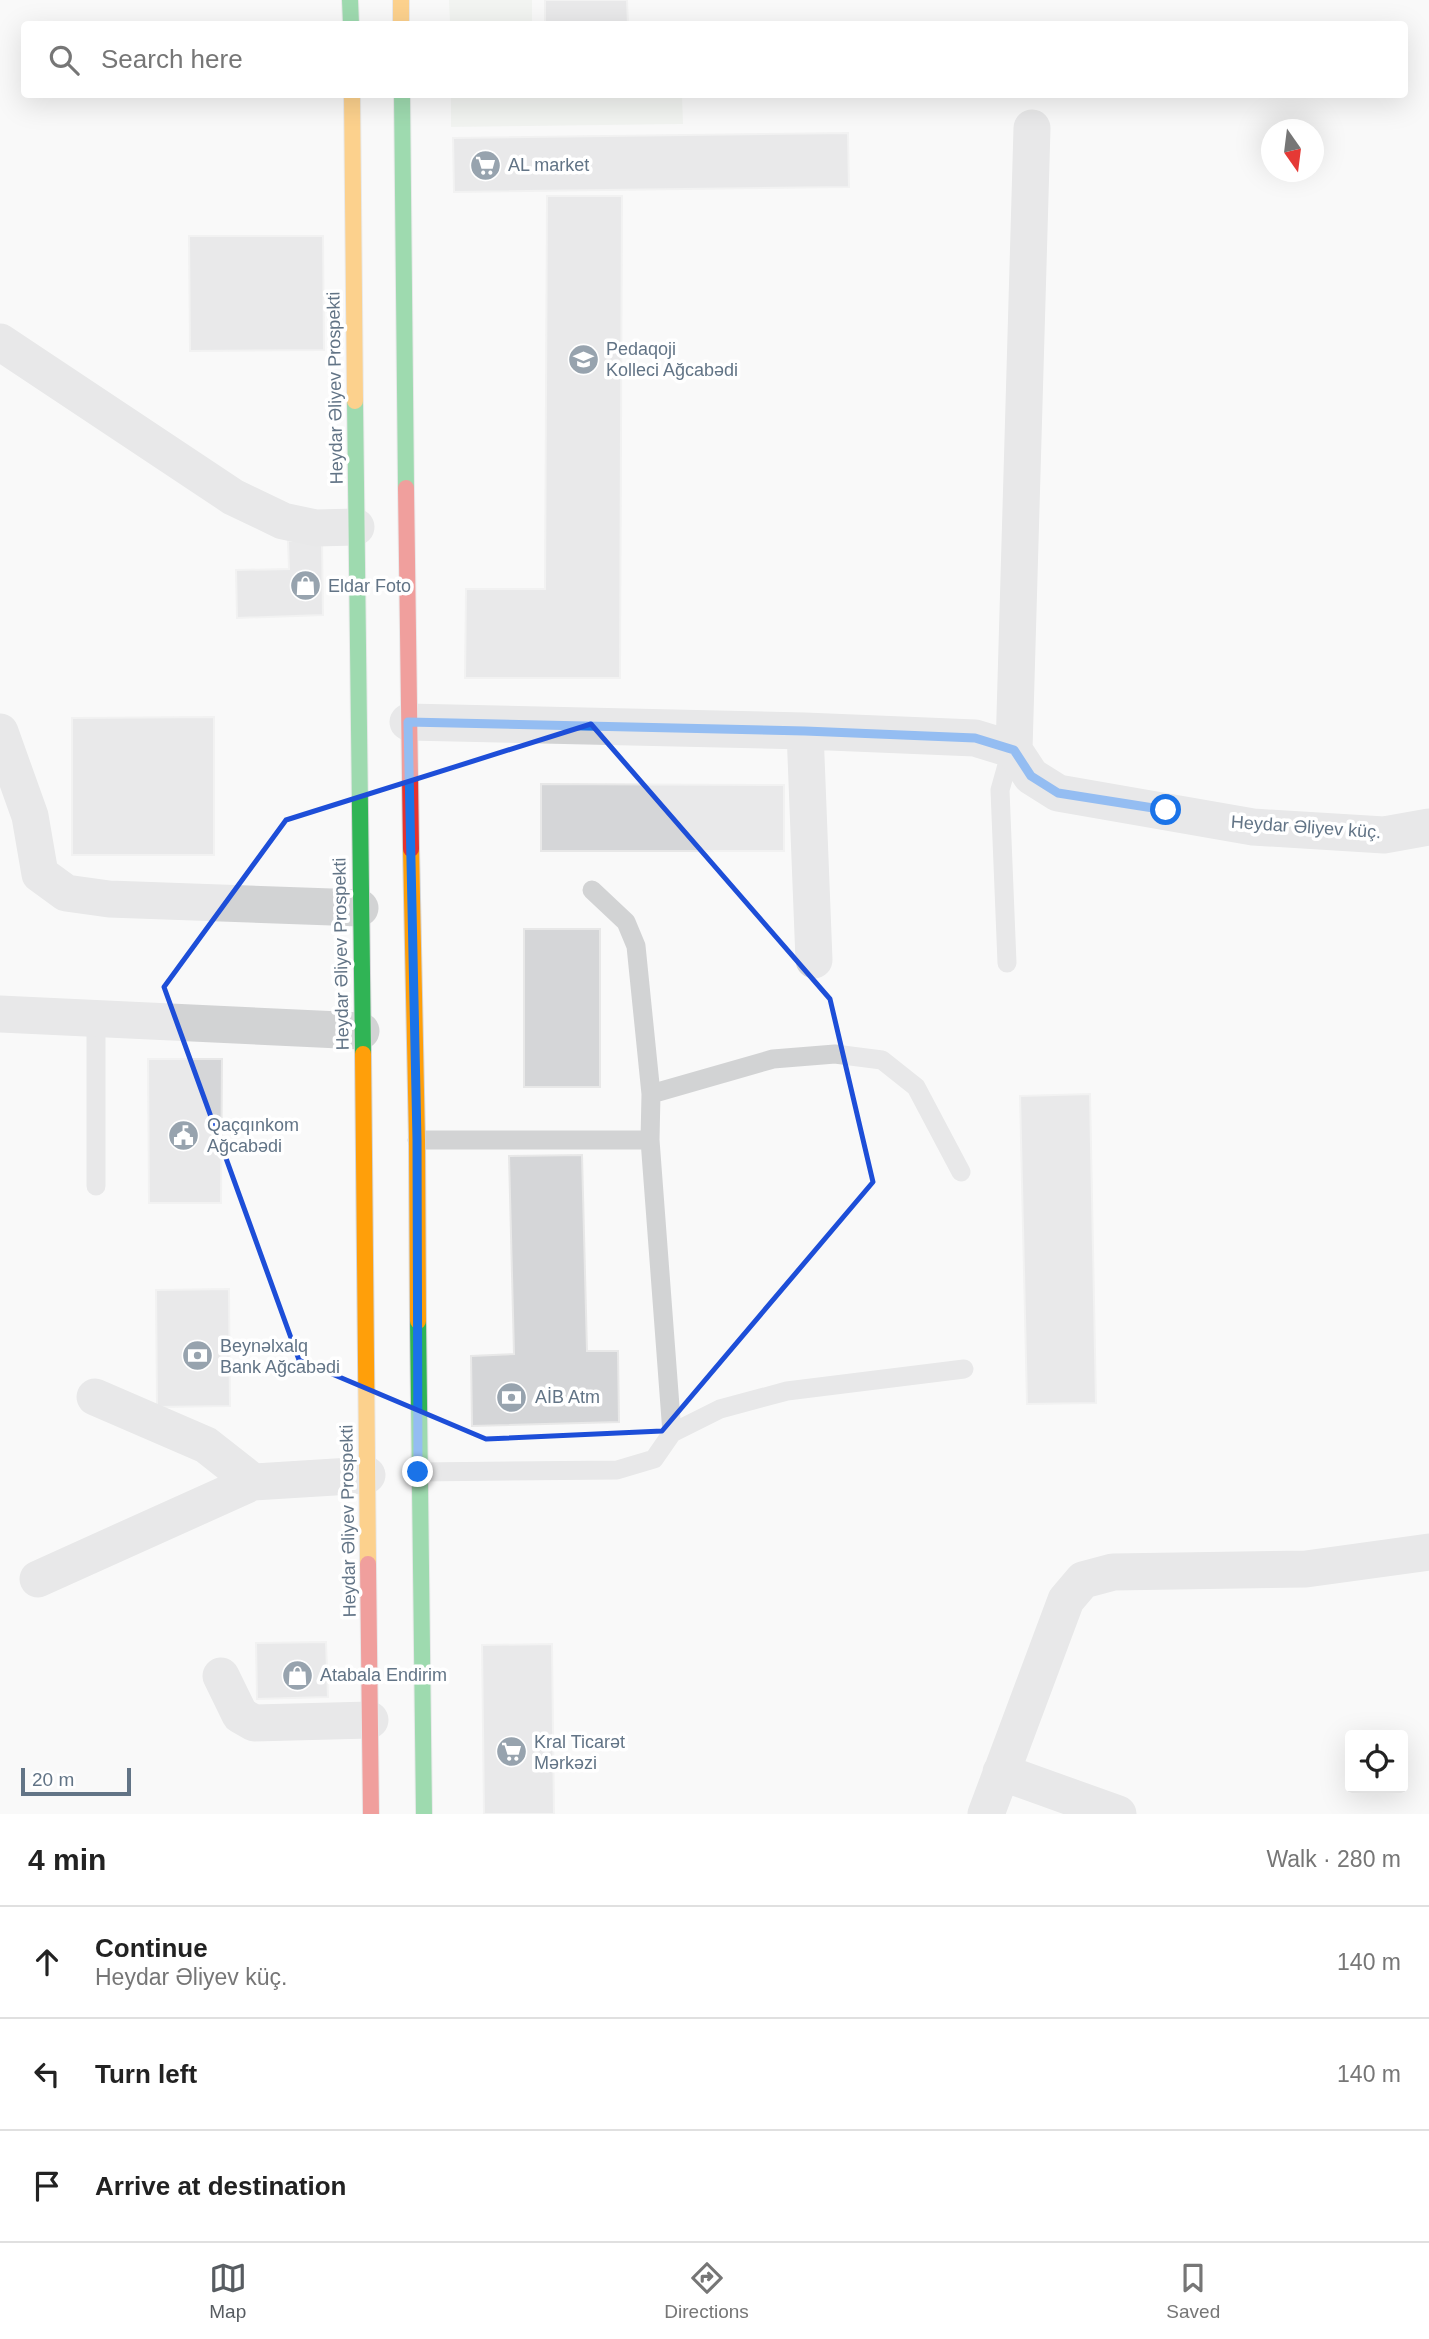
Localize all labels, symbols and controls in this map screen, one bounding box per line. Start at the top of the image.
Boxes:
search box [21,21,1408,98]
icon: search [45,41,83,79]
text: Search here [101,44,243,74]
north arrow [1261,119,1324,182]
supermarket icon: AL market [468,148,502,182]
place label: AL market [508,155,589,175]
street label: Heydar Əliyev Prospekti [323,292,347,484]
place label: Pedaqoji Kolleci Ağcabədi [606,339,738,380]
school or university icon: Pedaqoji Kolleci Ağcabədi [566,342,600,376]
shop icon: Eldar Foto [288,569,322,603]
place label: Eldar Foto [328,576,411,596]
route start [1150,794,1181,825]
street label: Heydar Əliyev küç. [1230,812,1382,842]
street label: Heydar Əliyev Prospekti [329,858,353,1050]
place label: Qaçqınkom Ağcabədi [207,1115,299,1156]
public building icon: Qaçqınkom Ağcabədi [167,1118,201,1152]
place label: Beynəlxalq Bank Ağcabədi [220,1336,340,1377]
bank icon: Beynəlxalq Bank Ağcabədi [180,1339,214,1373]
bank icon: AİB Atm [495,1380,529,1414]
place label: AİB Atm [535,1387,600,1407]
street label: Heydar Əliyev Prospekti [336,1425,360,1617]
route end [402,1456,433,1487]
shop icon: Atabala Endirim [280,1658,314,1692]
place label: Atabala Endirim [320,1665,447,1685]
map controls [1345,1730,1408,1793]
button: locate [1345,1730,1408,1793]
place label: Kral Ticarət Mərkəzi [534,1732,625,1773]
supermarket icon: Kral Ticarət Mərkəzi [494,1735,528,1769]
scale bar [21,1765,131,1797]
text: 20 m [32,1769,74,1790]
text: 4 min [28,1843,106,1876]
text: Walk · 280 m [1266,1846,1401,1872]
text: Continue [95,1933,208,1963]
icon: ahead [28,1943,66,1981]
text: 140 m [1337,1949,1401,1975]
text: Heydar Əliyev küç. [95,1964,287,1990]
icon: left [28,2055,66,2093]
text: Turn left [95,2059,197,2089]
text: 140 m [1337,2061,1401,2087]
icon: arrive [28,2167,66,2205]
text: Arrive at destination [95,2171,346,2201]
tab: Map [209,2259,247,2323]
tab: Directions [664,2259,749,2323]
tab: Saved [1166,2259,1220,2323]

